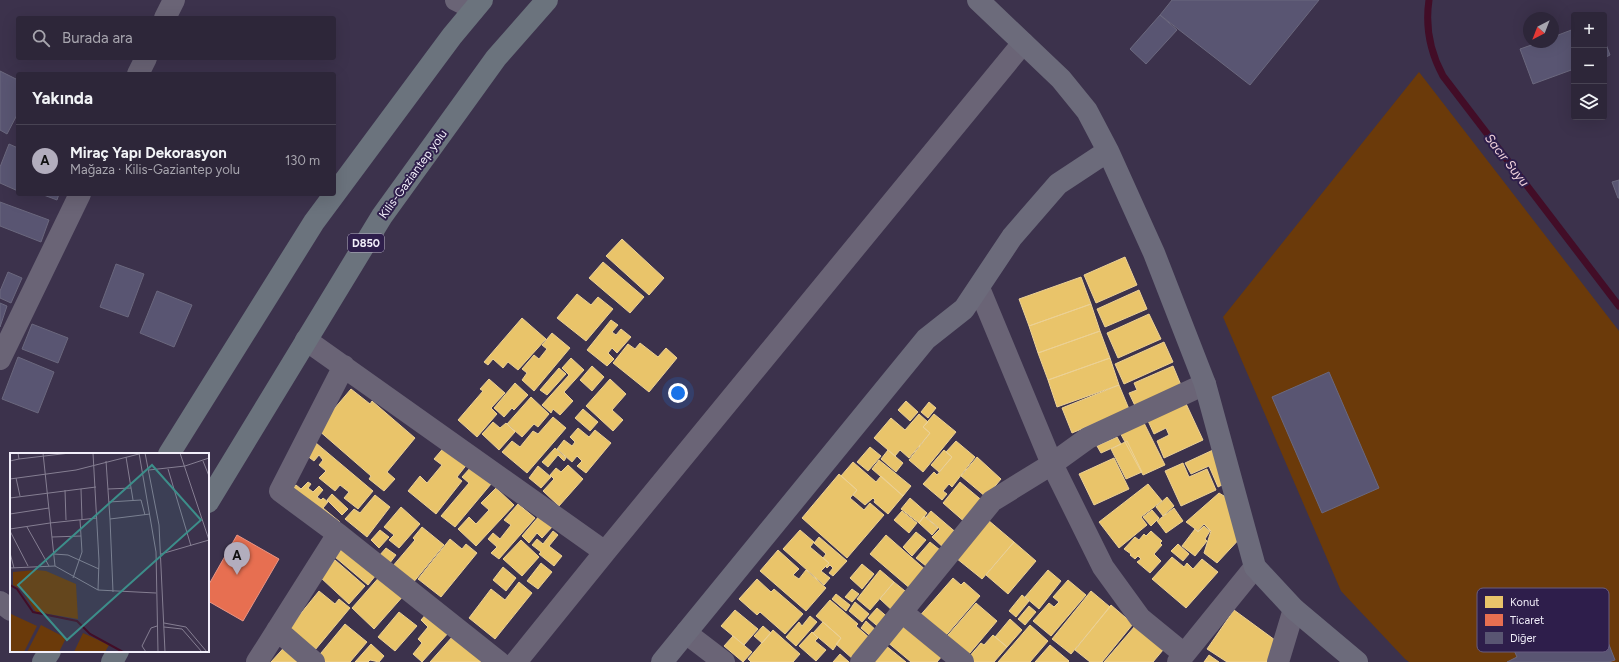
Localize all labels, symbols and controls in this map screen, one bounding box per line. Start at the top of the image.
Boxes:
north arrow [1523,12,1559,48]
map controls [1571,12,1607,120]
button: + [1571,12,1607,48]
search box [16,16,336,60]
icon: search [30,27,52,49]
text: Burada ara [62,29,133,47]
button: − [1571,48,1607,84]
button: layers [1571,84,1607,120]
text: Yakında [32,88,93,108]
street label: Kilis-Gaziantep yolu [376,127,450,221]
water label: Sacır Suyu [1482,131,1532,189]
text: Miraç Yapı Dekorasyon [70,144,227,162]
text: A [40,153,50,168]
text: 130 m [285,153,320,168]
text: Mağaza · Kilis-Gaziantep yolu [70,162,240,177]
road number: D850 [348,234,384,252]
your location [668,383,688,403]
inset map [10,453,209,652]
pin: A [224,542,250,575]
legend [1477,588,1609,652]
text: Konut [1510,596,1539,609]
text: Ticaret [1510,614,1544,627]
text: Diğer [1510,632,1537,645]

